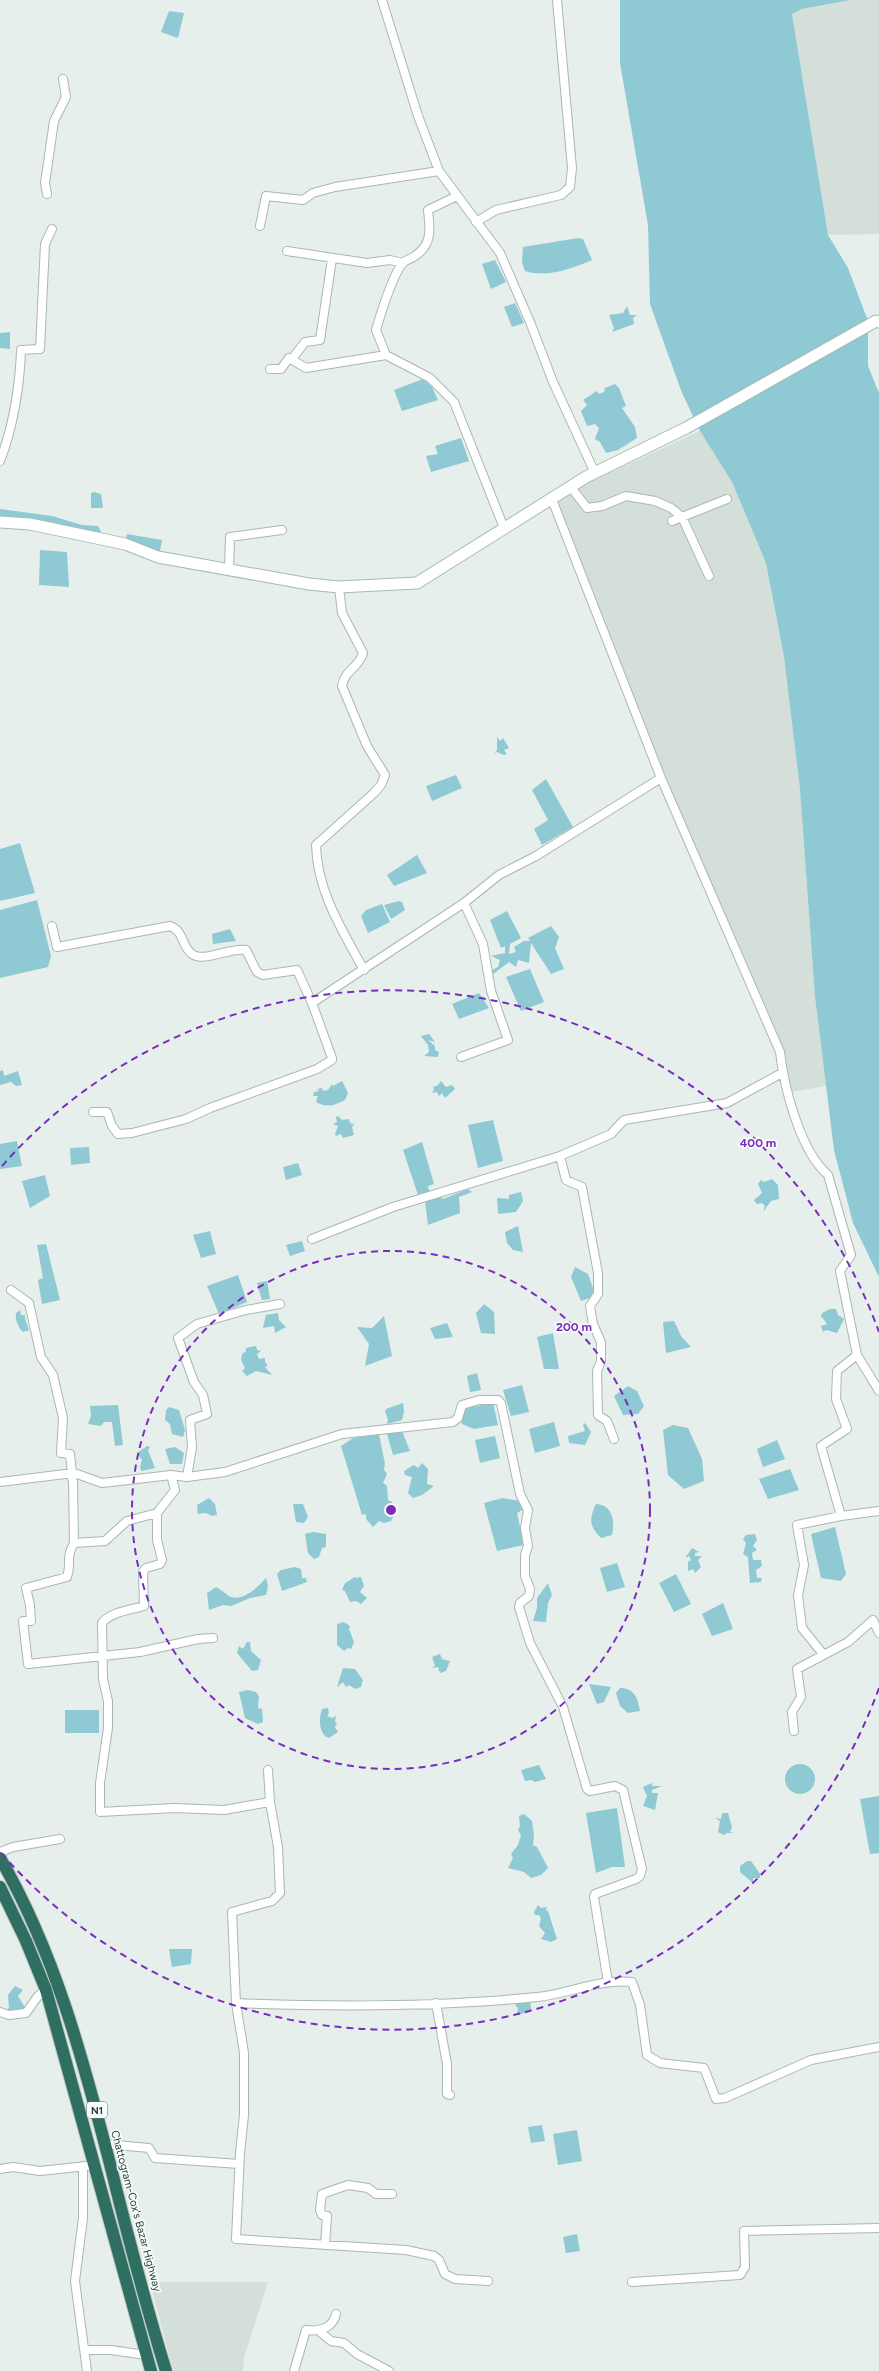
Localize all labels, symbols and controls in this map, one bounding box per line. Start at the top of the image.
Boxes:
text: 400 m [740,1136,776,1150]
text: 200 m [556,1320,592,1334]
centre of rings [384,1503,398,1517]
road number: N1 [87,2102,107,2118]
street label: Chattogram-Cox's Bazar Highway [108,2129,164,2293]

